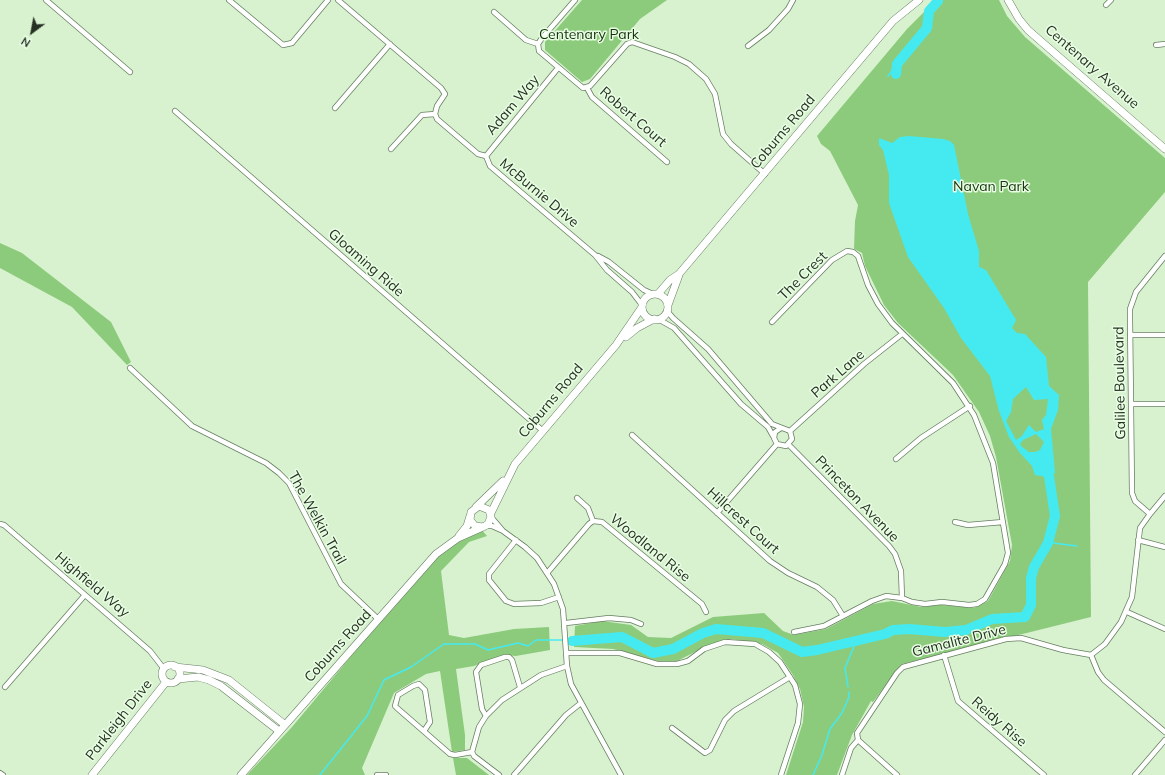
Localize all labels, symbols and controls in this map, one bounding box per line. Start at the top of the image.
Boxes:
north arrow [12,12,52,52]
street label: Centenary Avenue [1041,22,1143,112]
park label: Centenary Park [539,27,639,43]
text: N [18,34,33,50]
street label: Adam Way [483,71,543,139]
street label: Robert Court [596,83,670,151]
street label: Coburns Road [747,91,819,173]
street label: McBurnie Drive [496,155,582,231]
park label: Navan Park [953,179,1029,195]
street label: Gloaming Ride [325,226,407,300]
street label: The Crest [775,248,831,304]
street label: Galilee Boulevard [1111,326,1129,440]
street label: Park Lane [808,346,868,402]
street label: Coburns Road [515,360,587,442]
street label: Princeton Avenue [812,452,902,546]
street label: The Welkin Trail [285,469,349,567]
street label: Hillcrest Court [703,484,783,558]
street label: Woodland Rise [606,510,694,586]
street label: Highfield Way [51,549,133,621]
street label: Coburns Road [301,606,375,686]
street label: Gamalite Drive [910,621,1008,661]
street label: Parkleigh Drive [82,676,156,764]
street label: Reidy Rise [968,694,1030,750]

